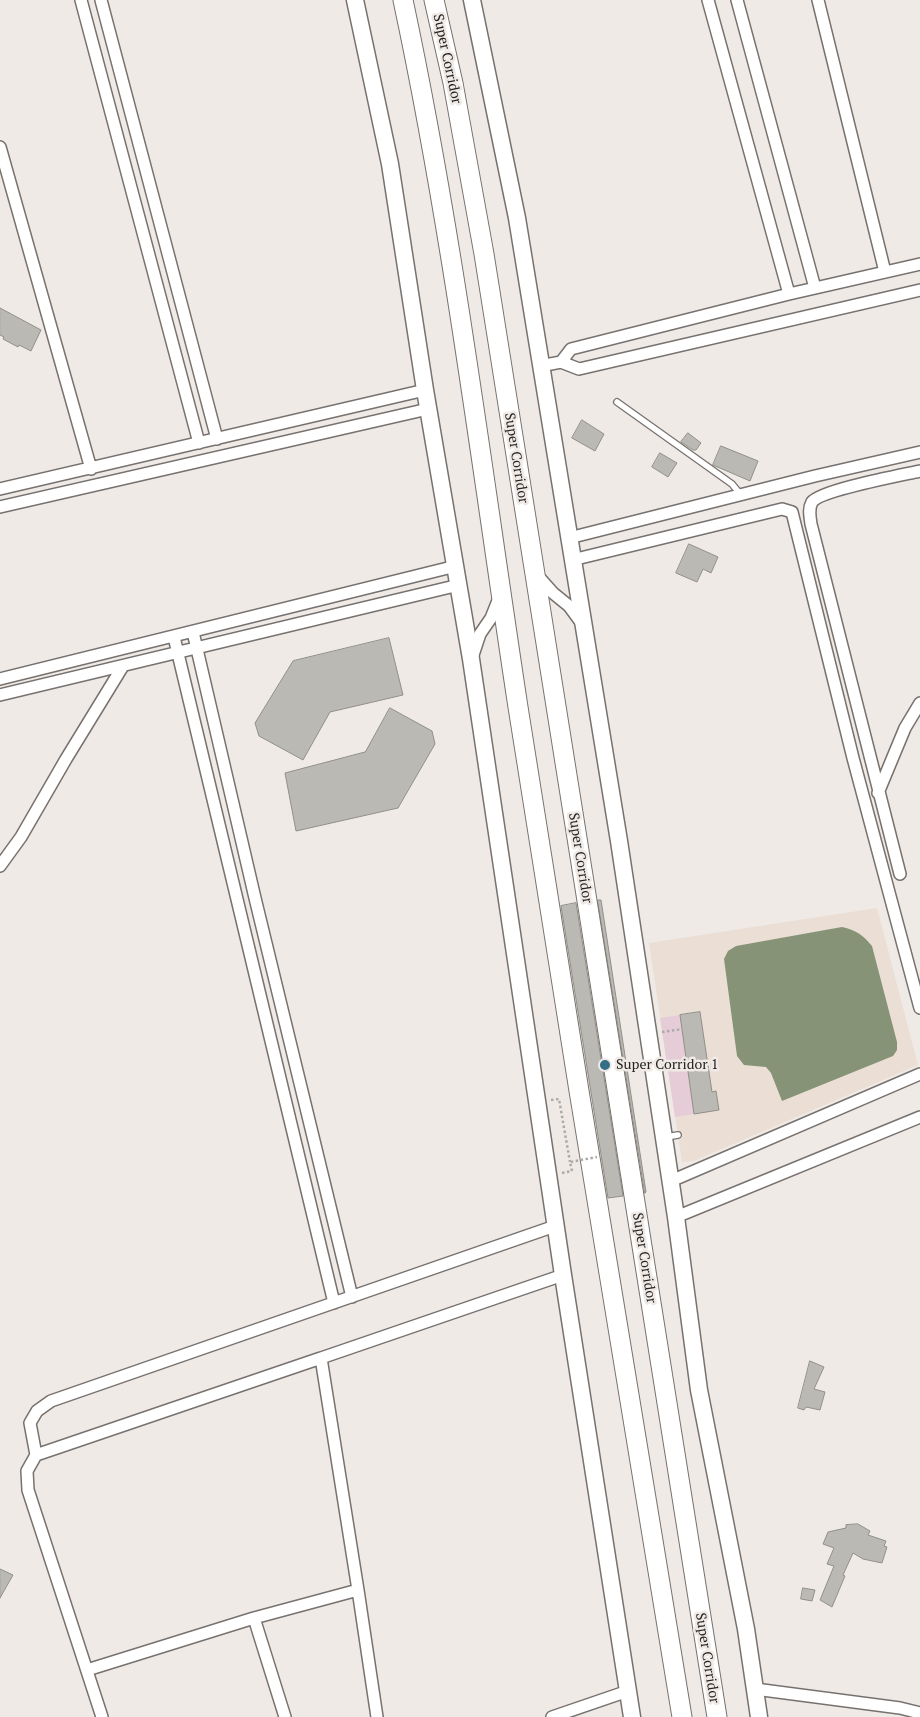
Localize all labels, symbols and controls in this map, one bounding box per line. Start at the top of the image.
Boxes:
street label: Super Corridor [429,12,465,106]
street label: Super Corridor [501,411,531,505]
street label: Super Corridor [565,811,595,905]
place label: Super Corridor 1 [616,1057,718,1073]
marker: Super Corridor 1 [598,1058,612,1072]
street label: Super Corridor [629,1211,659,1305]
street label: Super Corridor [692,1611,722,1705]

